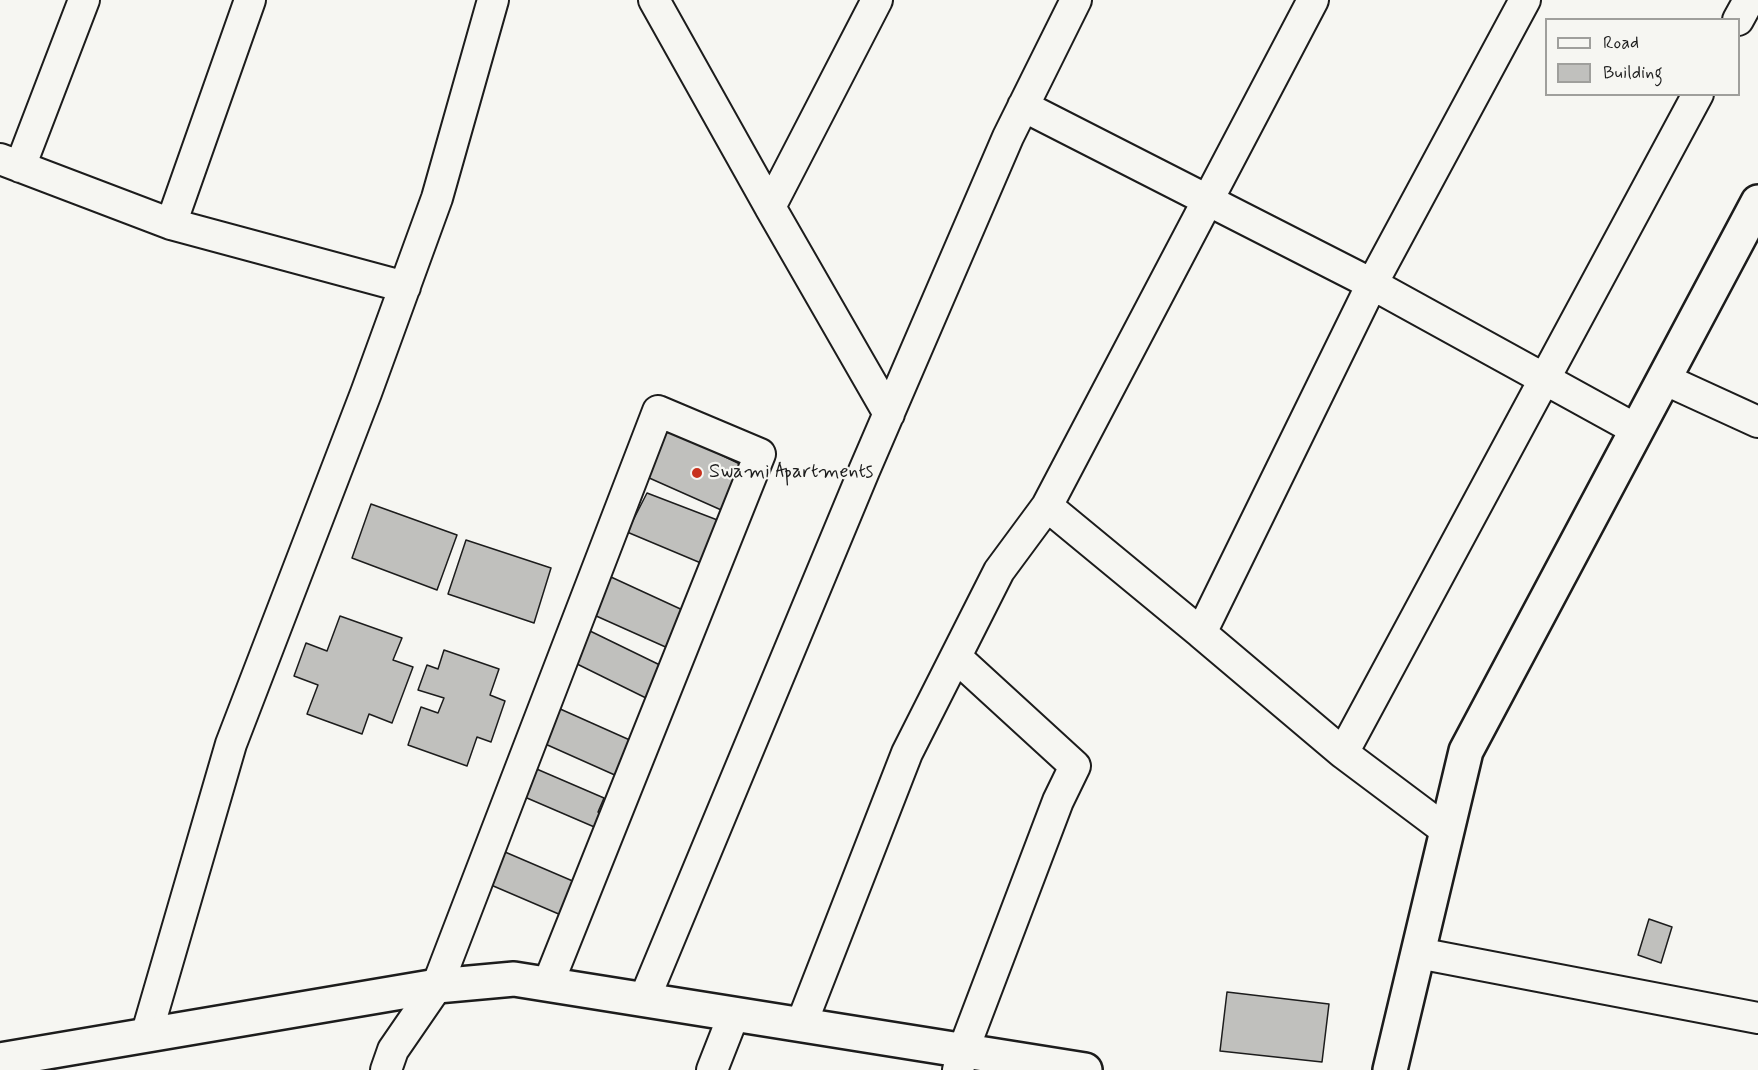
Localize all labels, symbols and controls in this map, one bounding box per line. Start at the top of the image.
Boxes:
legend [1545,18,1740,96]
text: Road [1603,31,1639,55]
text: Building [1603,61,1663,85]
place label: Swami Apartments [709,461,873,485]
marker: Swami Apartments [690,466,704,480]

